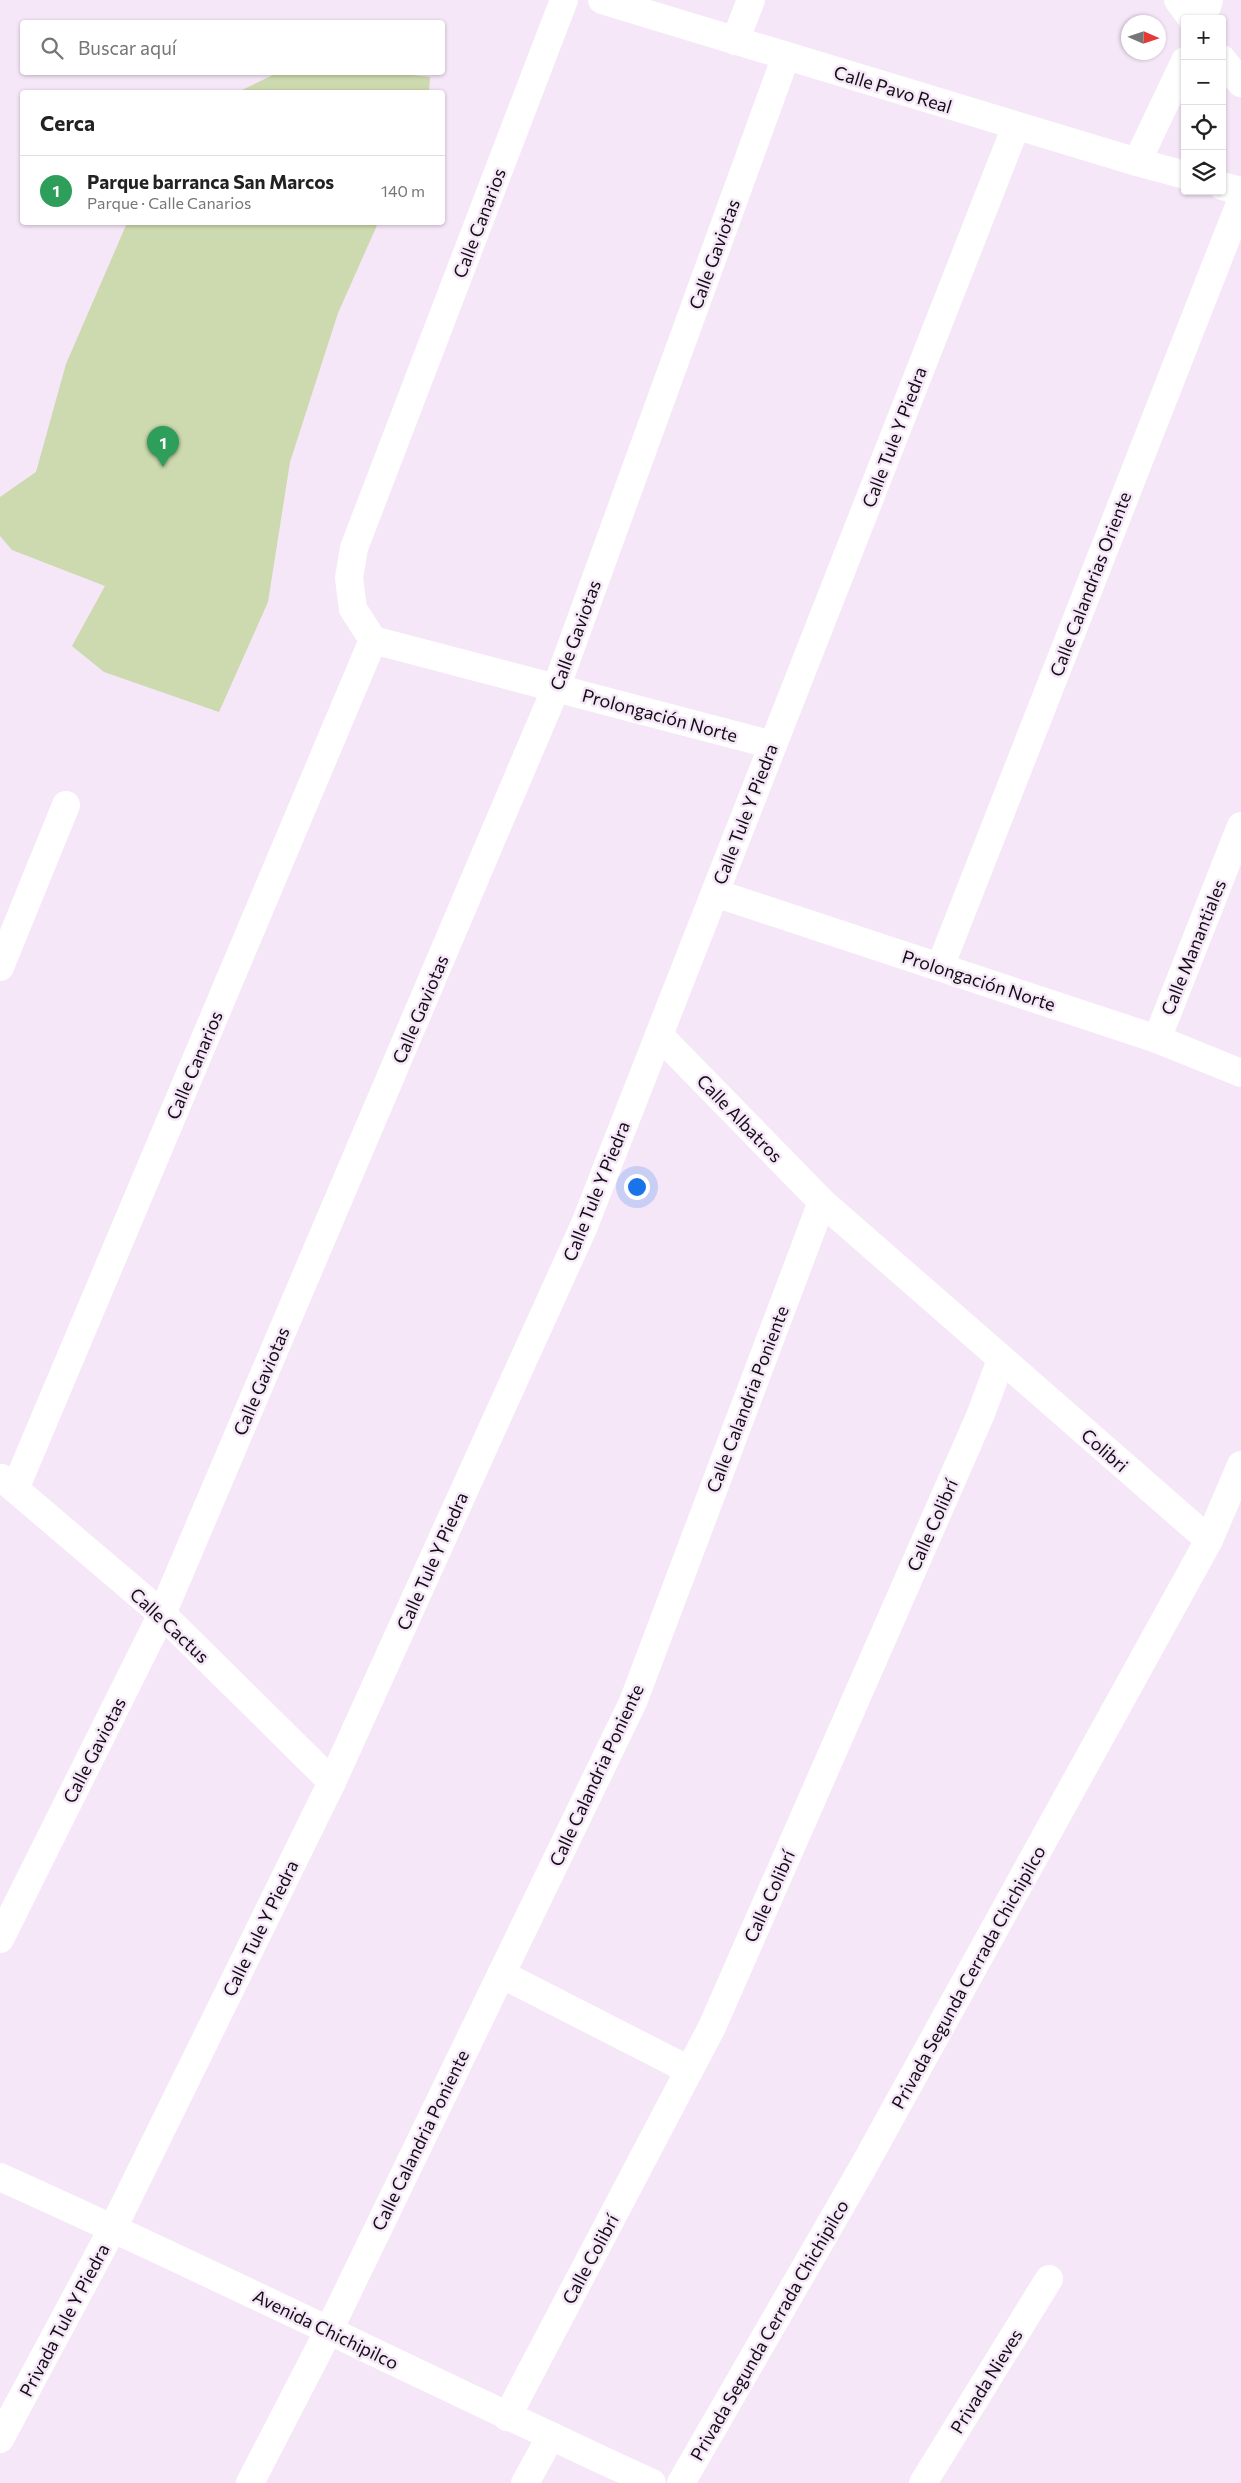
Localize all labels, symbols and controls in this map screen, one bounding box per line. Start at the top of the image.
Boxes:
north arrow [1121,15,1166,60]
map controls [1181,15,1226,195]
button: + [1181,15,1226,60]
search box [20,20,445,75]
icon: search [38,34,66,62]
text: Buscar aquí [78,36,177,59]
button: − [1181,60,1226,105]
street label: Calle Pavo Real [831,61,955,117]
button: locate [1181,105,1226,150]
text: Cerca [40,110,95,135]
button: layers [1181,150,1226,195]
street label: Calle Canarios [448,165,510,281]
text: Parque barranca San Marcos [87,170,334,193]
text: 1 [52,181,60,200]
text: 140 m [381,181,425,200]
text: Parque · Calle Canarios [87,193,251,212]
street label: Calle Gaviotas [684,196,744,312]
street label: Calle Tule Y Piedra [857,364,931,510]
pin: 1 [147,426,179,467]
street label: Calle Calandrias Oriente [1045,488,1135,680]
street label: Calle Gaviotas [545,577,605,693]
street label: Prolongación Norte [580,684,740,746]
street label: Calle Tule Y Piedra [708,741,782,887]
street label: Calle Manantiales [1156,876,1230,1018]
street label: Prolongación Norte [900,945,1058,1015]
street label: Calle Gaviotas [387,951,453,1067]
street label: Calle Canarios [161,1007,227,1123]
street label: Calle Albatros [693,1069,787,1167]
street label: Calle Tule Y Piedra [558,1118,634,1264]
your location [624,1174,650,1200]
street label: Calle Calandria Poniente [701,1303,793,1495]
street label: Calle Gaviotas [228,1323,294,1439]
street label: Colibri [1077,1424,1133,1476]
street label: Calle Colibrí [902,1474,963,1575]
street label: Calle Tule Y Piedra [392,1489,472,1633]
street label: Calle Cactus [126,1583,214,1667]
street label: Calle Calandria Poniente [544,1681,648,1869]
street label: Calle Gaviotas [58,1693,130,1807]
street label: Privada Segunda Cerrada Chichipilco [886,1842,1050,2112]
street label: Calle Colibrí [739,1845,800,1946]
street label: Calle Tule Y Piedra [217,1856,303,2000]
street label: Calle Calandria Poniente [367,2046,473,2234]
street label: Privada Segunda Cerrada Chichipilco [685,2196,853,2464]
street label: Calle Colibrí [557,2209,623,2308]
street label: Privada Tule Y Piedra [14,2240,114,2400]
street label: Avenida Chichipilco [250,2284,402,2374]
street label: Privada Nieves [945,2325,1027,2437]

